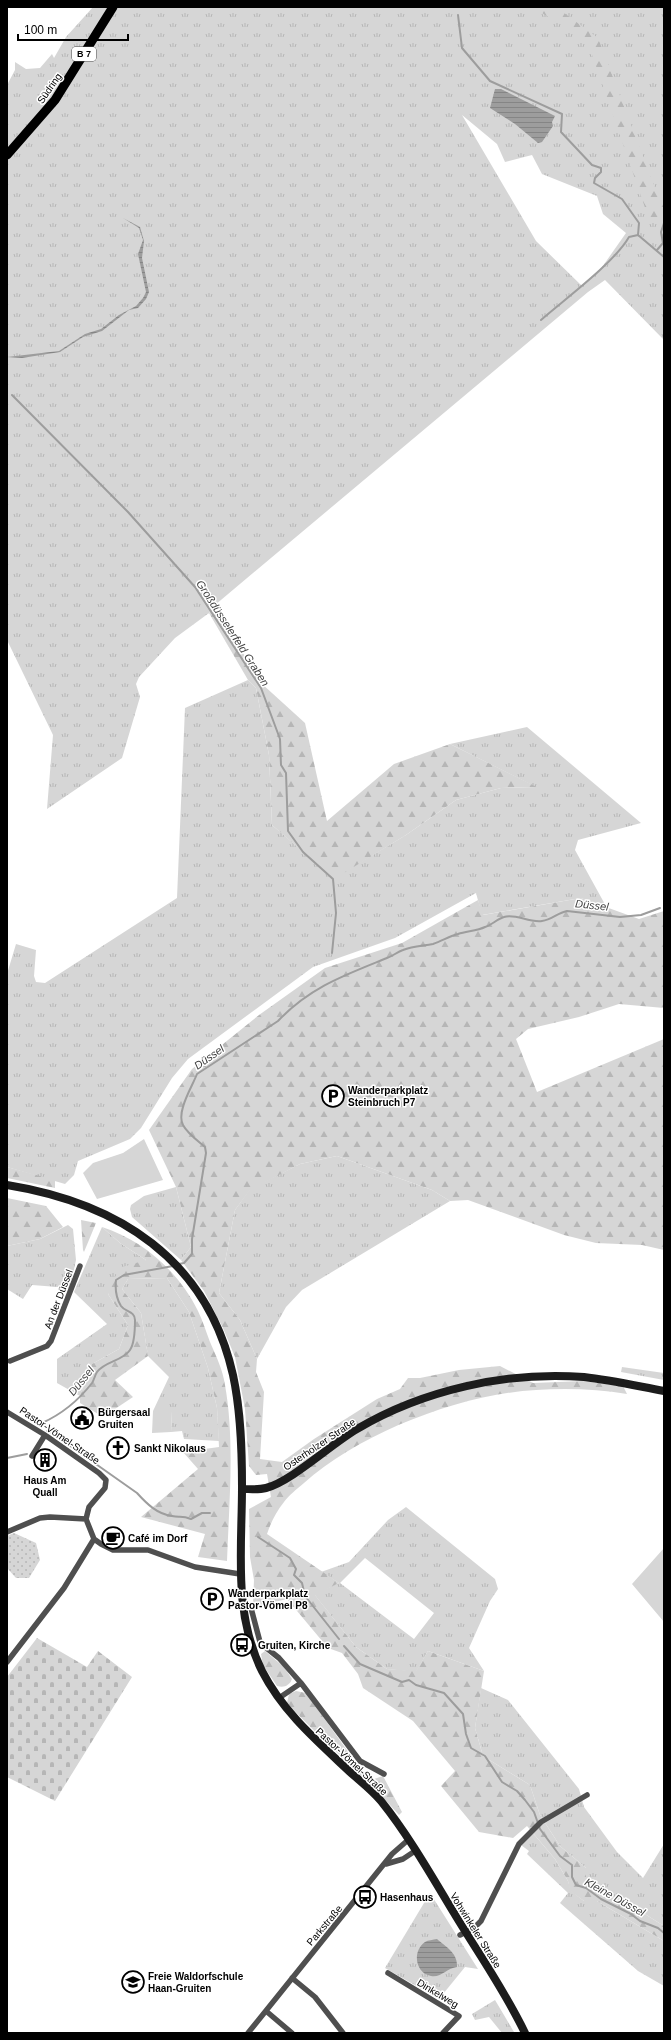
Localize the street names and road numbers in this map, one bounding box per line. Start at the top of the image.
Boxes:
road number: B 7 [72,47,96,61]
street label: Südring [35,71,64,106]
street label: An der Düssel [42,1268,75,1330]
street label: Pastor-Vömel-Straße [18,1405,102,1466]
street label: Osterholzer Straße [281,1416,358,1473]
street label: Pastor-Vömel-Straße [314,1725,390,1798]
street label: Vohwinkeler Straße [448,1891,503,1970]
street label: Parkstraße [304,1903,345,1948]
street label: Dinkelweg [415,1977,460,2010]

